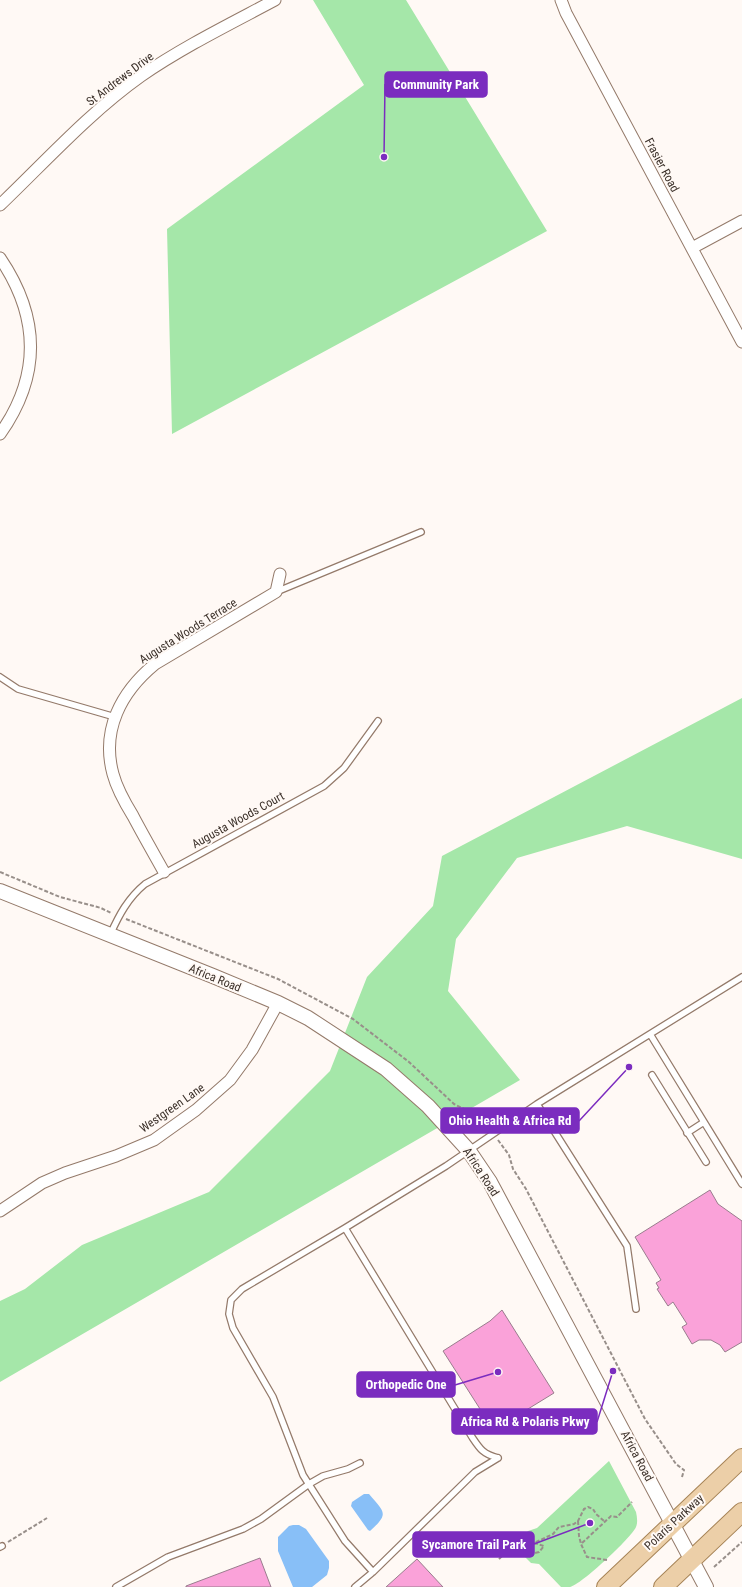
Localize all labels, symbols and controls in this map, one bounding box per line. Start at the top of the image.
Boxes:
street label: St Andrews Drive [84,49,157,109]
callout: Community Park [385,72,487,97]
text: Community Park [393,77,480,92]
street label: Frasier Road [642,136,682,194]
street label: Augusta Woods Terrace [137,595,240,667]
street label: Augusta Woods Court [189,789,287,851]
street label: Africa Road [187,961,243,995]
street label: Westgreen Lane [137,1080,207,1135]
callout: Ohio Health & Africa Rd [441,1108,579,1133]
text: Ohio Health & Africa Rd [449,1113,571,1128]
street label: Africa Road [460,1145,502,1199]
callout: Orthopedic One [357,1372,455,1397]
text: Orthopedic One [365,1377,447,1392]
callout: Africa Rd & Polaris Pkwy [452,1409,597,1434]
text: Africa Rd & Polaris Pkwy [460,1414,590,1429]
street label: Africa Road [618,1428,656,1484]
street label: Polaris Parkway [642,1491,706,1553]
callout: Sycamore Trail Park [413,1532,534,1557]
text: Sycamore Trail Park [422,1537,527,1552]

